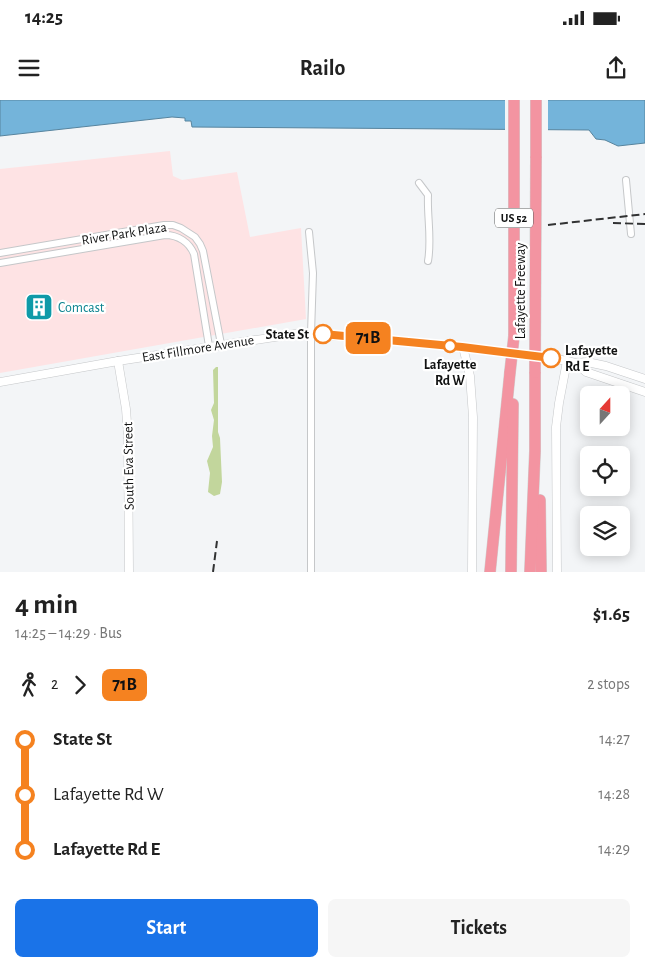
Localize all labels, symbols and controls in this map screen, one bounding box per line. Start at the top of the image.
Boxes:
text: 14:25 [25,8,63,27]
icon: menu [15,54,43,82]
icon: share [602,54,630,82]
text: Railo [300,57,345,79]
road number: US 52 [495,209,533,228]
street label: River Park Plaza [81,220,168,248]
street label: Lafayette Freeway [514,243,528,339]
building icon: Comcast [24,292,54,322]
place label: Comcast [58,301,105,315]
line badge: 71B [339,322,397,354]
marker: State St [313,324,333,344]
place label: State St [266,328,309,342]
text: 71B [356,329,380,347]
street label: East Fillmore Avenue [141,333,255,365]
marker: Lafayette Rd W [443,339,457,353]
place label: Lafayette Rd E [565,344,618,374]
marker: Lafayette Rd E [541,348,561,368]
place label: Lafayette Rd W [424,358,477,388]
north arrow [580,386,630,436]
map controls [580,386,630,556]
street label: South Eva Street [121,421,137,510]
button: locate [580,446,630,496]
button: layers [580,506,630,556]
text: 4 min [15,591,78,619]
text: $1.65 [593,605,630,624]
text: 14:25 – 14:29 · Bus [15,625,122,641]
icon: walk [15,671,43,699]
icon: forward [66,671,94,699]
text: 2 [51,676,58,692]
text: 71B [112,676,137,694]
text: 2 stops [587,676,630,692]
text: State St [53,730,112,749]
text: 14:27 [599,731,630,747]
text: Lafayette Rd W [53,785,164,804]
text: 14:28 [598,786,630,802]
text: Lafayette Rd E [53,840,160,859]
text: 14:29 [598,841,630,857]
button: Start [15,899,318,957]
button: Tickets [328,899,630,957]

